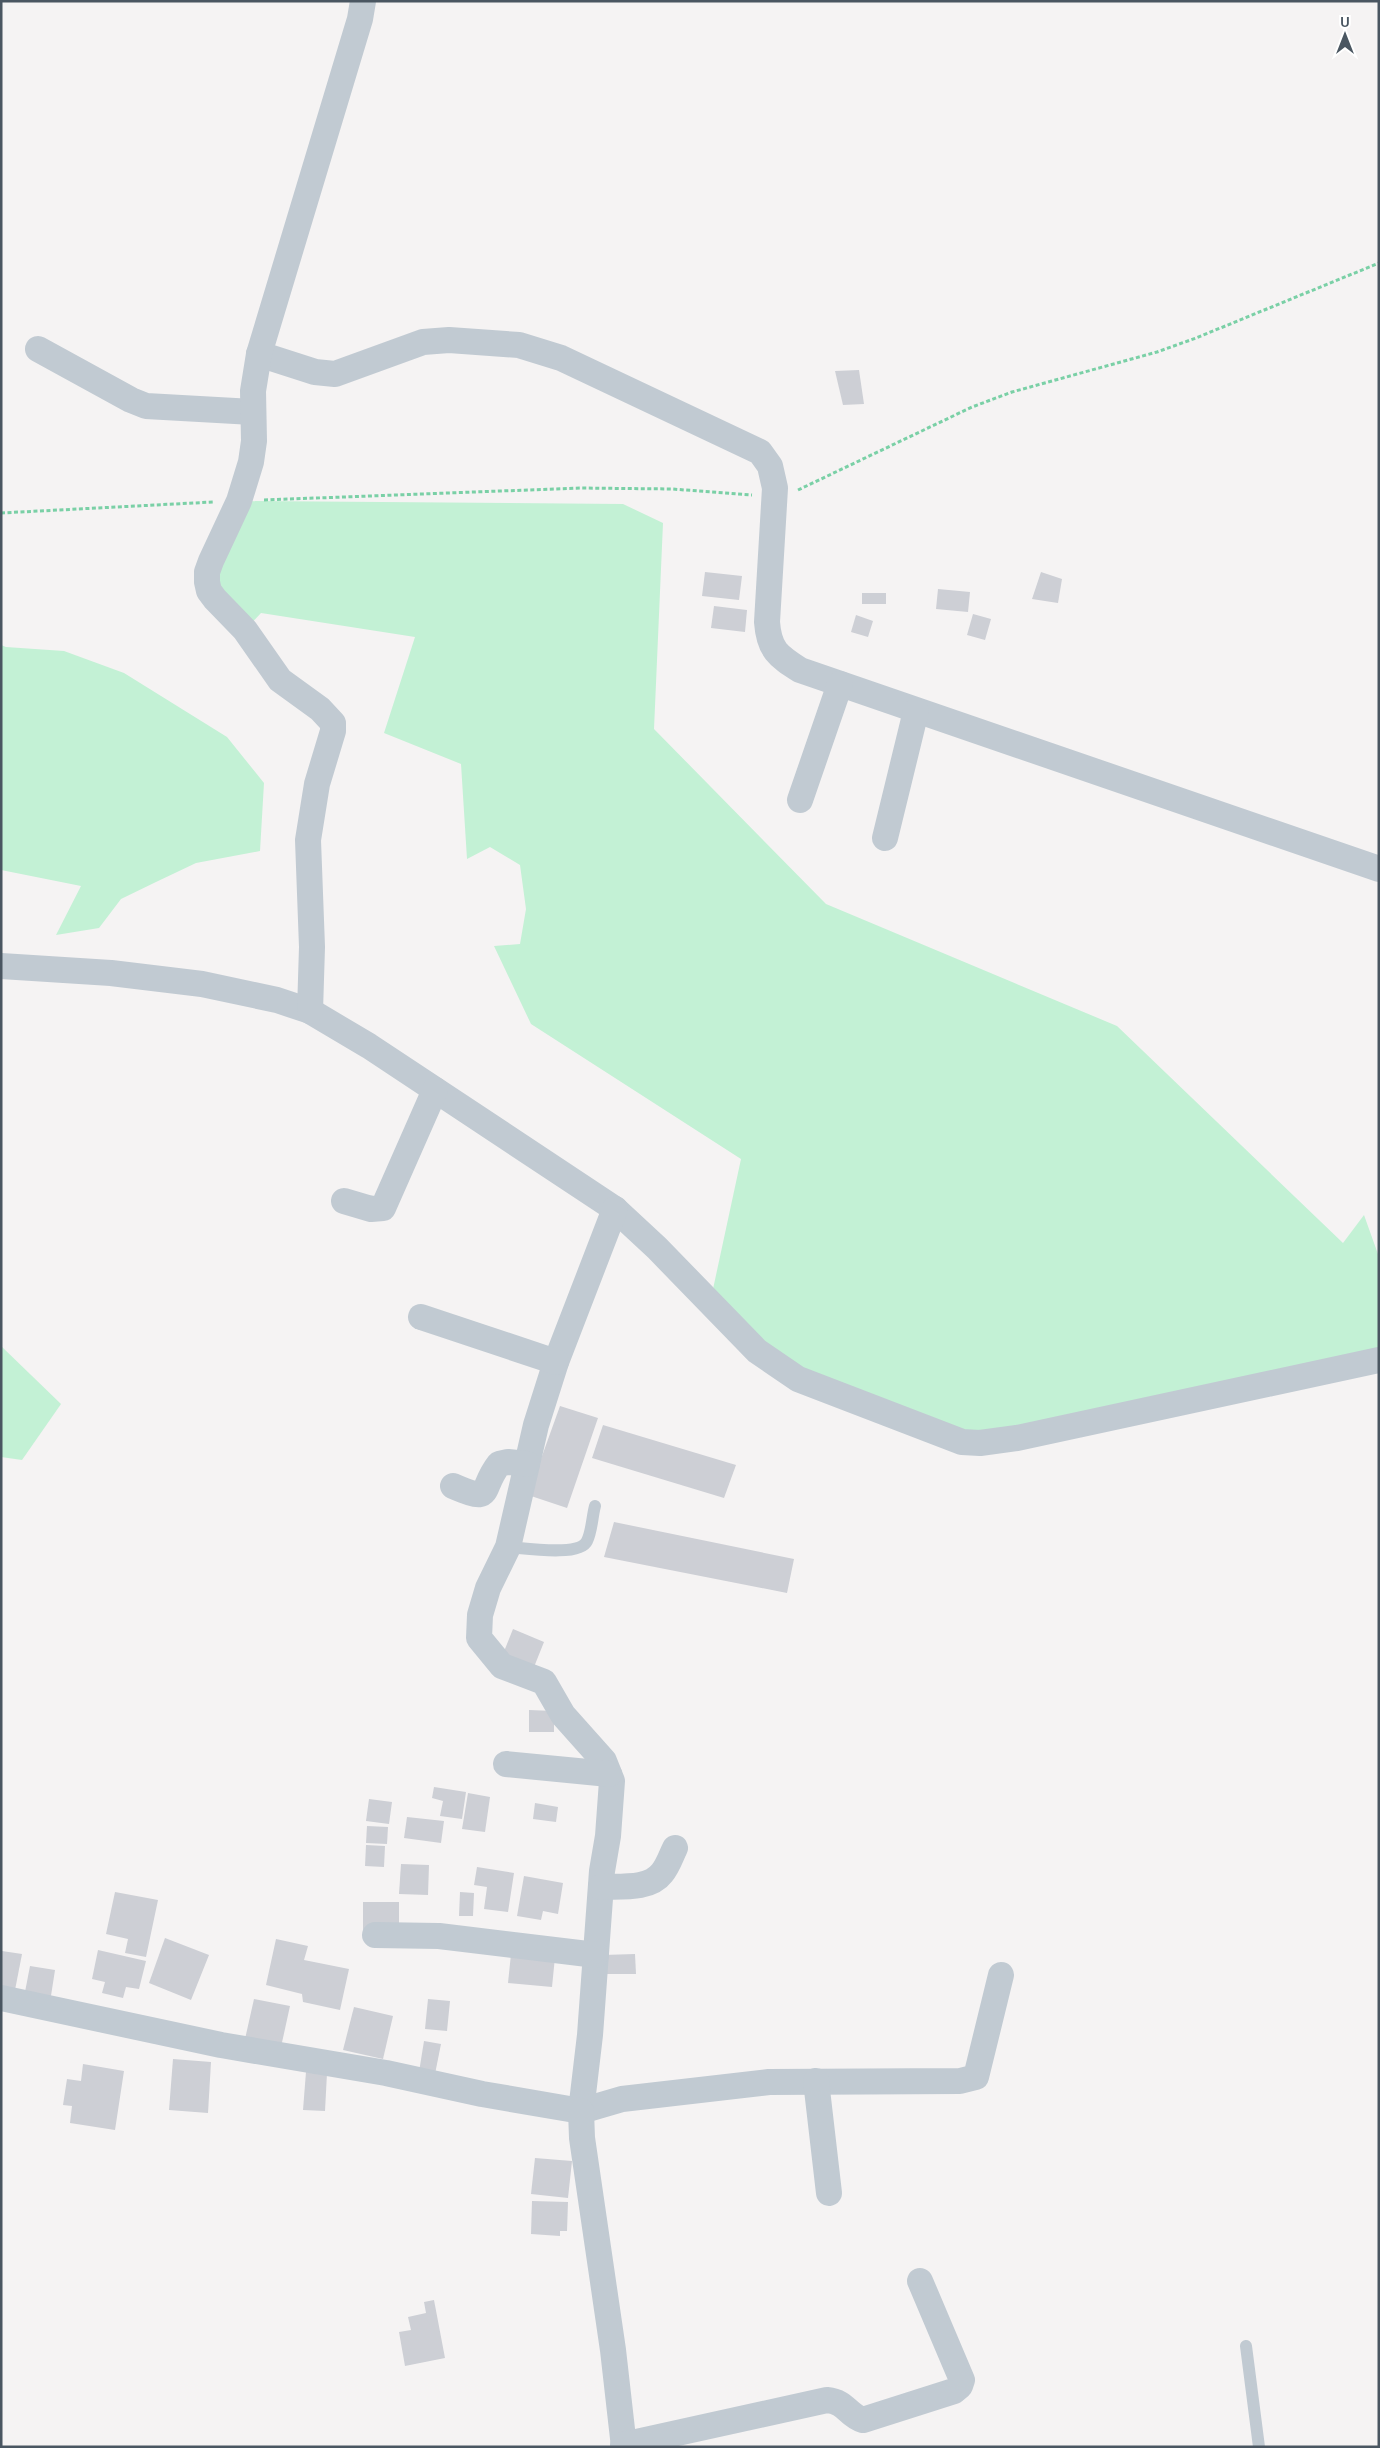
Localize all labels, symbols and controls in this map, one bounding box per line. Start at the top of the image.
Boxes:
north arrow [1320,10,1370,60]
text: U [1340,13,1350,31]

